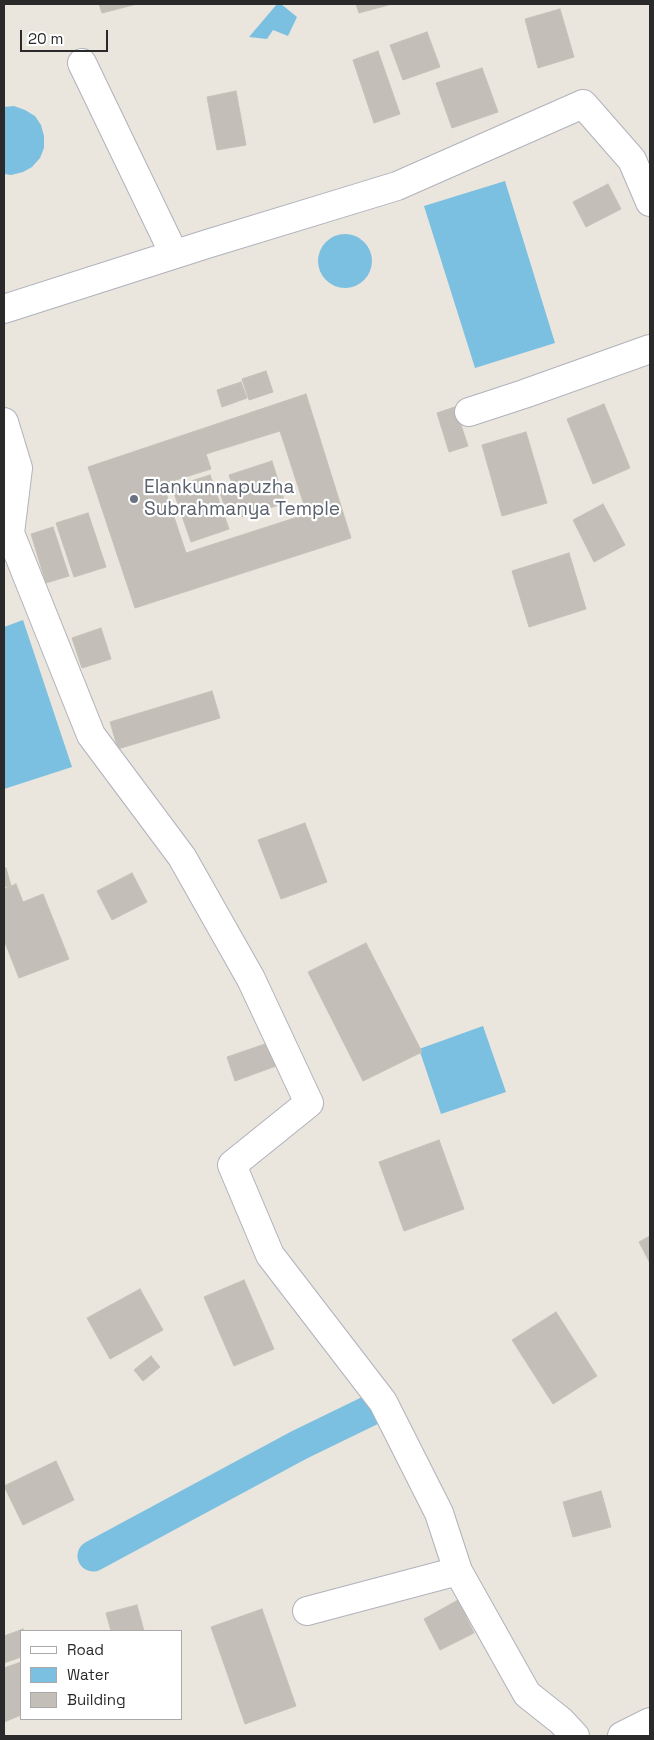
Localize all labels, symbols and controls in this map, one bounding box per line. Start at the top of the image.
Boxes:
scale bar [22,20,110,52]
text: 20 m [28,29,63,48]
place label: Elankunnapuzha Subrahmanya Temple [144,477,340,521]
marker: Elankunnapuzha Subrahmanya Temple [128,493,140,505]
legend [20,1630,182,1720]
text: Road [67,1640,104,1659]
text: Water [67,1665,109,1684]
text: Building [67,1690,126,1709]

